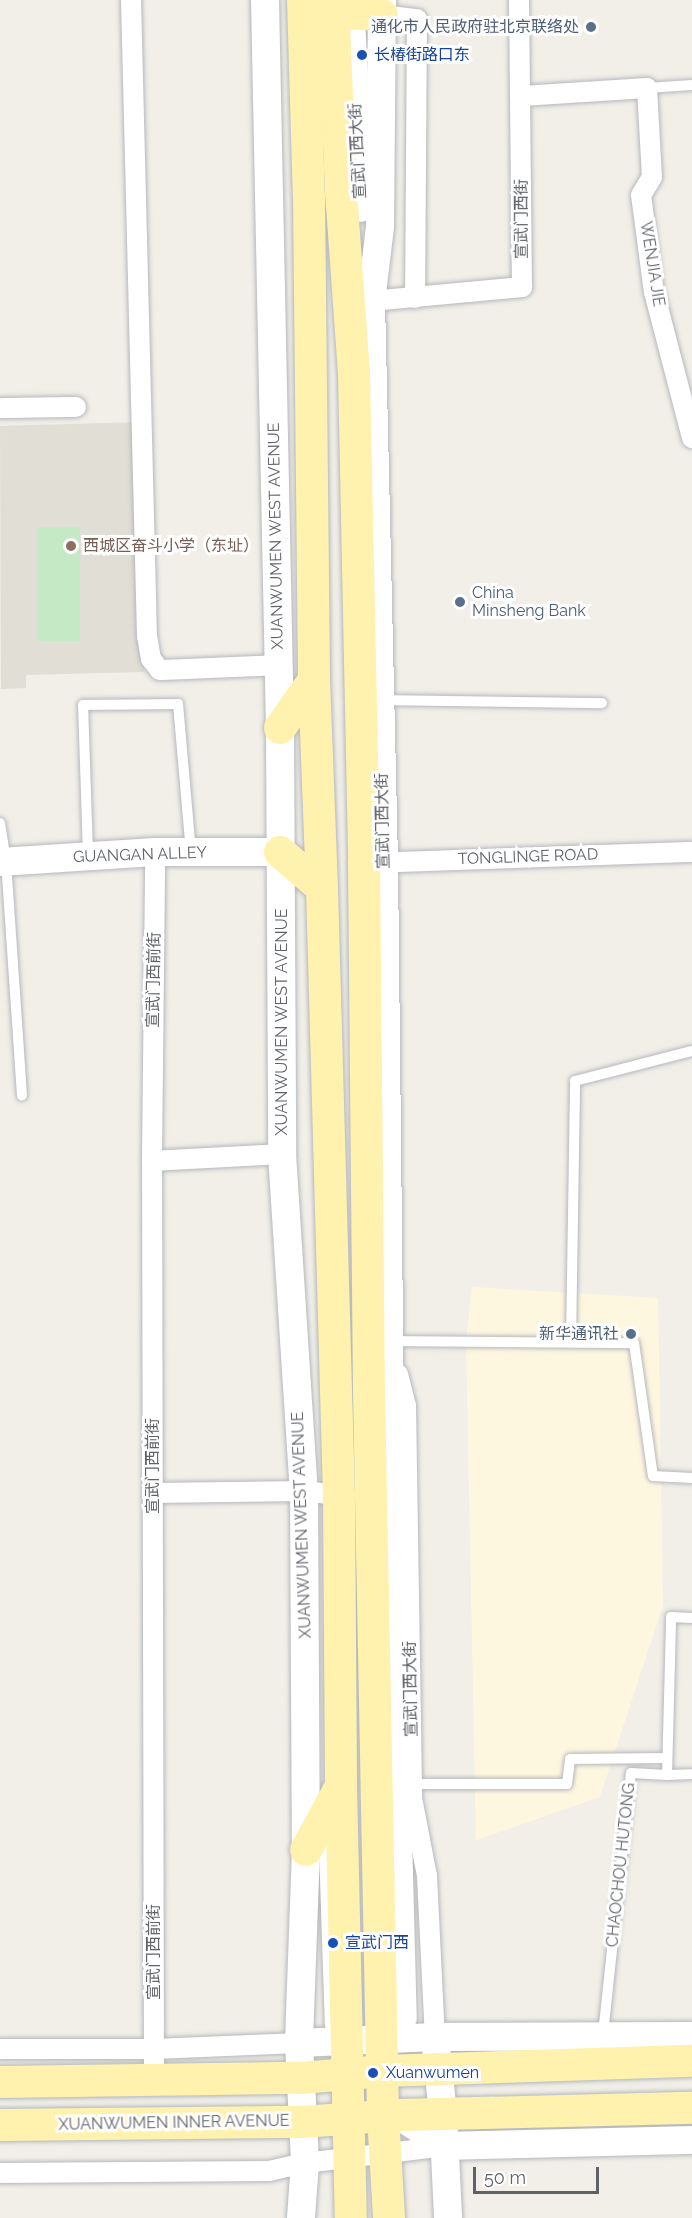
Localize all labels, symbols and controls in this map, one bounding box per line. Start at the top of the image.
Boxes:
place label: 通化市人民政府驻北京联络处 [371,17,579,37]
marker: 通化市人民政府驻北京联络处 [584,20,598,34]
place label: 长椿街路口东 [374,45,470,65]
marker: 长椿街路口东 [355,48,369,62]
street label: 宣武门西大街 [346,103,370,199]
street label: 宣武门西街 [512,179,532,259]
street label: WENJIA JIE [636,220,668,308]
street label: XUANWUMEN WEST AVENUE [264,422,288,650]
place label: 西城区奋斗小学（东址） [83,536,259,556]
marker: 西城区奋斗小学（东址） [64,539,78,553]
place label: China Minsheng Bank [472,583,586,621]
marker: China Minsheng Bank [453,595,467,609]
street label: 宣武门西大街 [373,773,393,869]
street label: GUANGAN ALLEY [72,843,208,867]
street label: TONGLINGE ROAD [457,845,599,869]
street label: XUANWUMEN WEST AVENUE [272,908,292,1136]
street label: 宣武门西前街 [144,932,164,1028]
place label: 新华通讯社 [539,1324,619,1344]
marker: 新华通讯社 [624,1327,638,1341]
street label: XUANWUMEN WEST AVENUE [288,1410,316,1640]
street label: 宣武门西前街 [143,1418,163,1514]
street label: 宣武门西大街 [401,1641,421,1737]
street label: CHAOCHOU HUTONG [603,1782,639,1948]
street label: 宣武门西前街 [144,1904,164,2000]
place label: 宣武门西 [345,1933,409,1953]
marker: 宣武门西 [326,1936,340,1950]
place label: Xuanwumen [386,2063,479,2083]
marker: Xuanwumen [364,2064,382,2082]
street label: XUANWUMEN INNER AVENUE [58,2111,290,2135]
scale bar [476,2155,602,2193]
text: 50 m [484,2167,526,2188]

